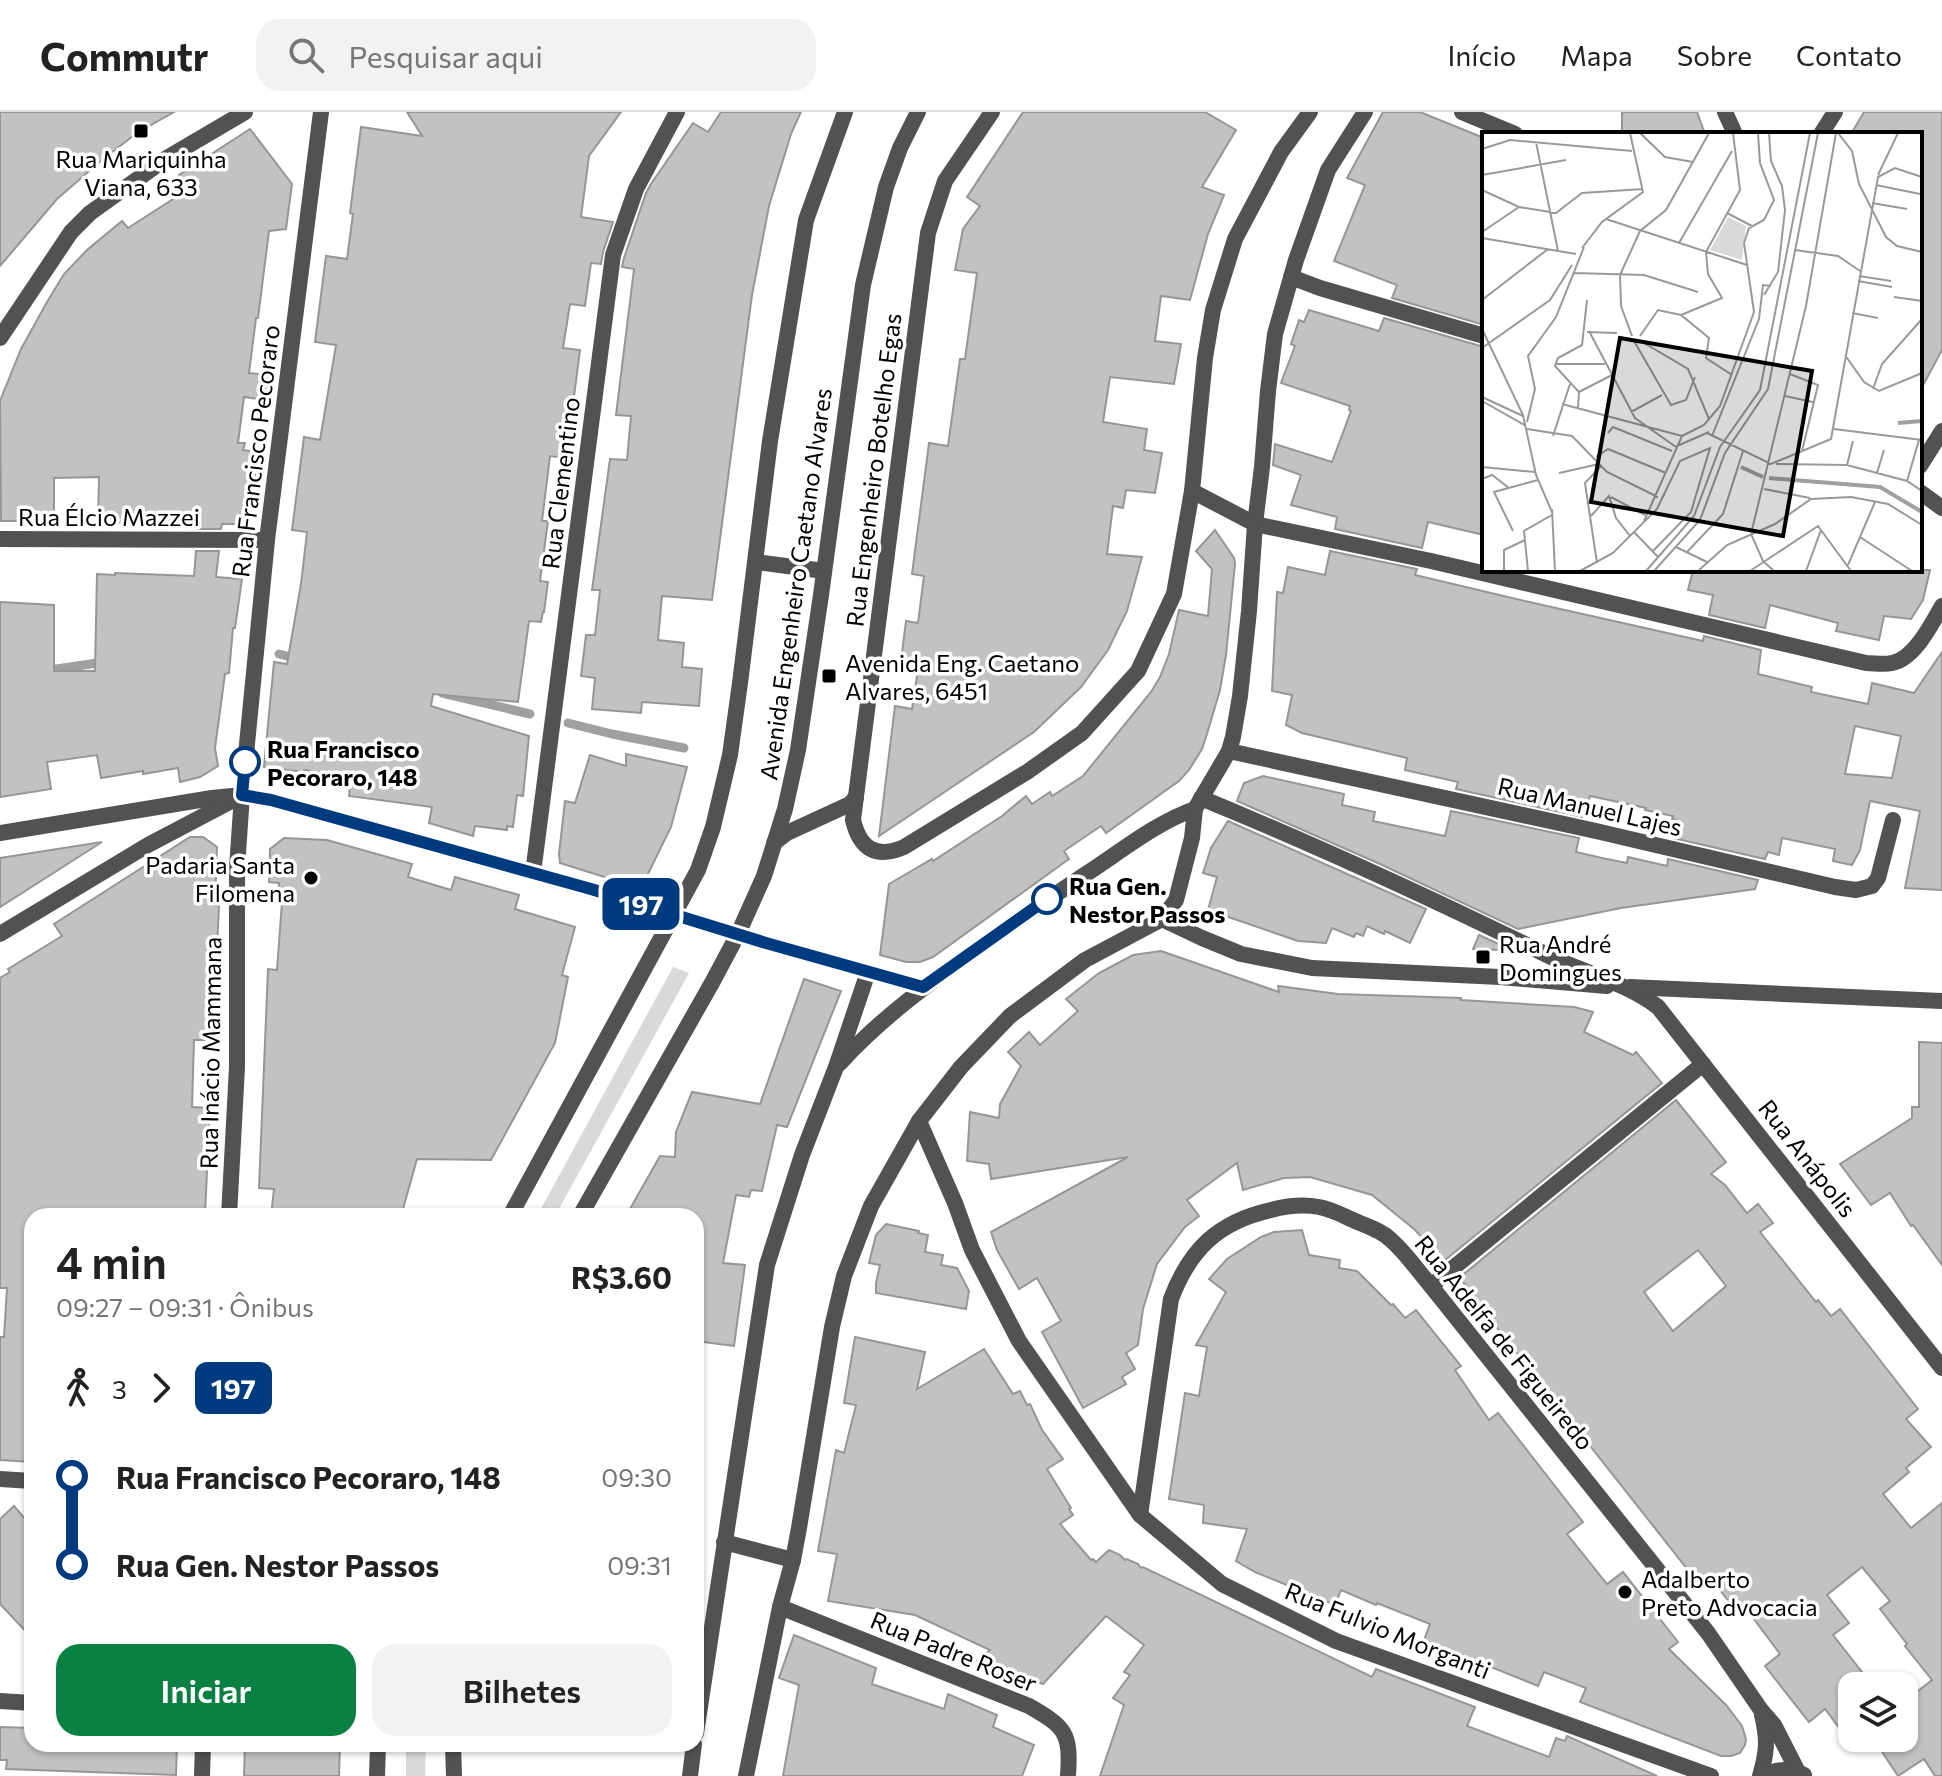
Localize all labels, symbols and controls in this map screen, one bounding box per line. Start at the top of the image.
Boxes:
search box [256,19,816,91]
text: Commutr [40,32,208,79]
icon: search [284,33,328,77]
text: Pesquisar aqui [348,37,543,74]
text: Início [1447,38,1516,72]
text: Mapa [1560,38,1633,72]
text: Sobre [1677,38,1752,72]
text: Contato [1796,38,1902,72]
marker: Rua Mariquinha Viana, 633 [132,122,150,140]
inset map [1482,132,1922,572]
place label: Rua Mariquinha Viana, 633 [55,144,227,201]
street label: Rua Engenheiro Botelho Egas [839,312,907,628]
street label: Rua Francisco Pecoraro [225,323,285,579]
street label: Avenida Engenheiro Caetano Alvares [753,386,837,782]
street label: Rua Clementino [535,395,585,571]
street label: Rua Élcio Mazzei [18,502,200,531]
place label: Avenida Eng. Caetano Alvares, 6451 [845,648,1079,705]
marker: Avenida Eng. Caetano Alvares, 6451 [820,667,838,685]
place label: Rua Francisco Pecoraro, 148 [267,734,420,791]
marker: Rua Francisco Pecoraro, 148 [230,747,260,777]
street label: Rua Manuel Lajes [1495,771,1685,841]
place label: Padaria Santa Filomena [145,850,295,907]
marker: Padaria Santa Filomena [302,869,320,887]
place label: Rua Gen. Nestor Passos [1069,871,1225,928]
line badge: 197 [595,878,687,930]
marker: Rua Gen. Nestor Passos [1032,884,1062,914]
text: 197 [618,887,664,921]
place label: Rua André Domingues [1499,929,1622,986]
street label: Rua Inácio Mammana [193,937,227,1169]
marker: Rua André Domingues [1474,948,1492,966]
street label: Rua Anápolis [1753,1094,1863,1222]
street label: Rua Adelfa de Figueiredo [1409,1229,1601,1455]
text: 4 min [56,1234,167,1288]
text: R$3.60 [571,1258,672,1295]
text: 09:27 – 09:31 · Ônibus [56,1291,314,1322]
icon: walk [56,1366,100,1410]
icon: forward [139,1366,183,1410]
text: 197 [211,1371,256,1405]
text: 3 [112,1373,127,1404]
text: Rua Francisco Pecoraro, 148 [116,1458,501,1495]
text: 09:30 [601,1461,672,1492]
text: Rua Gen. Nestor Passos [116,1546,439,1583]
text: 09:31 [607,1549,672,1580]
place label: Adalberto Preto Advocacia [1641,1564,1817,1621]
street label: Rua Fulvio Morganti [1281,1576,1495,1684]
marker: Adalberto Preto Advocacia [1616,1583,1634,1601]
street label: Rua Padre Roser [867,1604,1042,1698]
button: Iniciar [56,1644,356,1736]
button: Bilhetes [372,1644,672,1736]
map controls [1838,1672,1918,1752]
button: layers [1838,1672,1918,1752]

